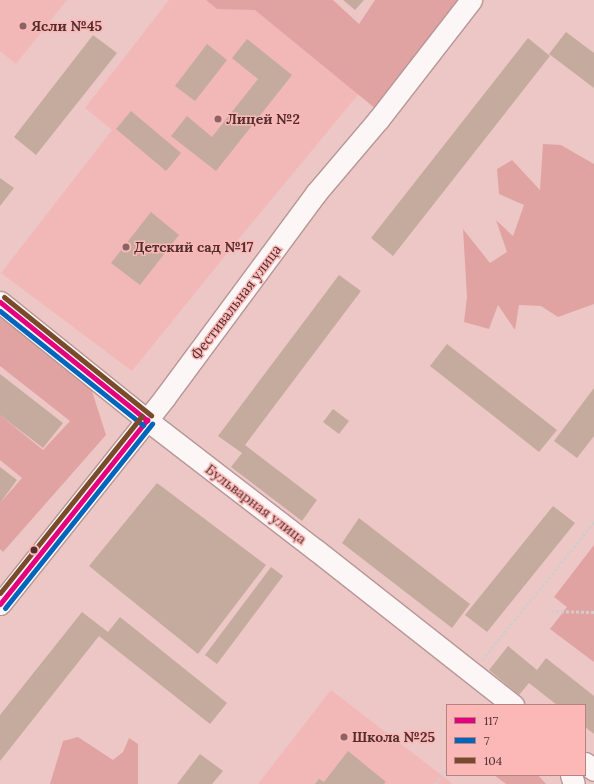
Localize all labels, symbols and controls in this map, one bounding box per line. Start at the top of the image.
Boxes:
place label: Ясли №45 [31,18,102,34]
marker: Ясли №45 [18,21,28,31]
place label: Лицей №2 [226,111,300,127]
marker: Лицей №2 [213,114,223,124]
place label: Детский сад №17 [134,239,253,255]
street label: Фестивальная улица [187,241,285,363]
marker: Детский сад №17 [121,242,131,252]
street label: Бульварная улица [202,461,310,547]
unlabelled marker [29,545,39,555]
legend [446,704,586,776]
text: 117 [484,713,498,728]
place label: Школа №25 [352,729,435,745]
marker: Школа №25 [339,732,349,742]
text: 7 [484,733,490,748]
text: 104 [484,753,502,768]

